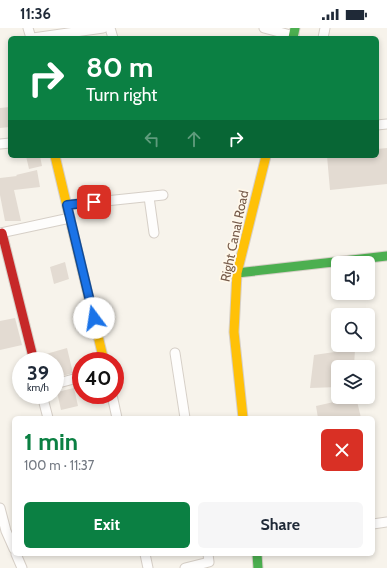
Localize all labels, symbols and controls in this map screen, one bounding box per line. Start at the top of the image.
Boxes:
text: 11:36 [20,5,51,23]
text: 80 m [86,50,153,84]
icon: right [20,52,72,104]
text: Turn right [86,84,157,106]
icon: left [141,128,163,150]
icon: ahead [183,128,205,150]
icon: right [225,128,247,150]
pin [77,185,111,219]
street label: Right Canal Road [216,189,252,283]
icon: arrive [83,191,105,213]
map controls [331,256,375,404]
button: sound [331,256,375,300]
position arrow [73,297,115,339]
button: search [331,308,375,352]
speed limit sign: 40 [72,352,124,404]
button: layers [331,360,375,404]
text: 39 [27,361,49,385]
text: km/h [27,381,49,394]
text: 1 min [24,427,78,456]
button: close [321,429,363,471]
text: 100 m · 11:37 [24,457,94,473]
button: Exit [24,502,190,548]
button: Share [198,502,363,548]

